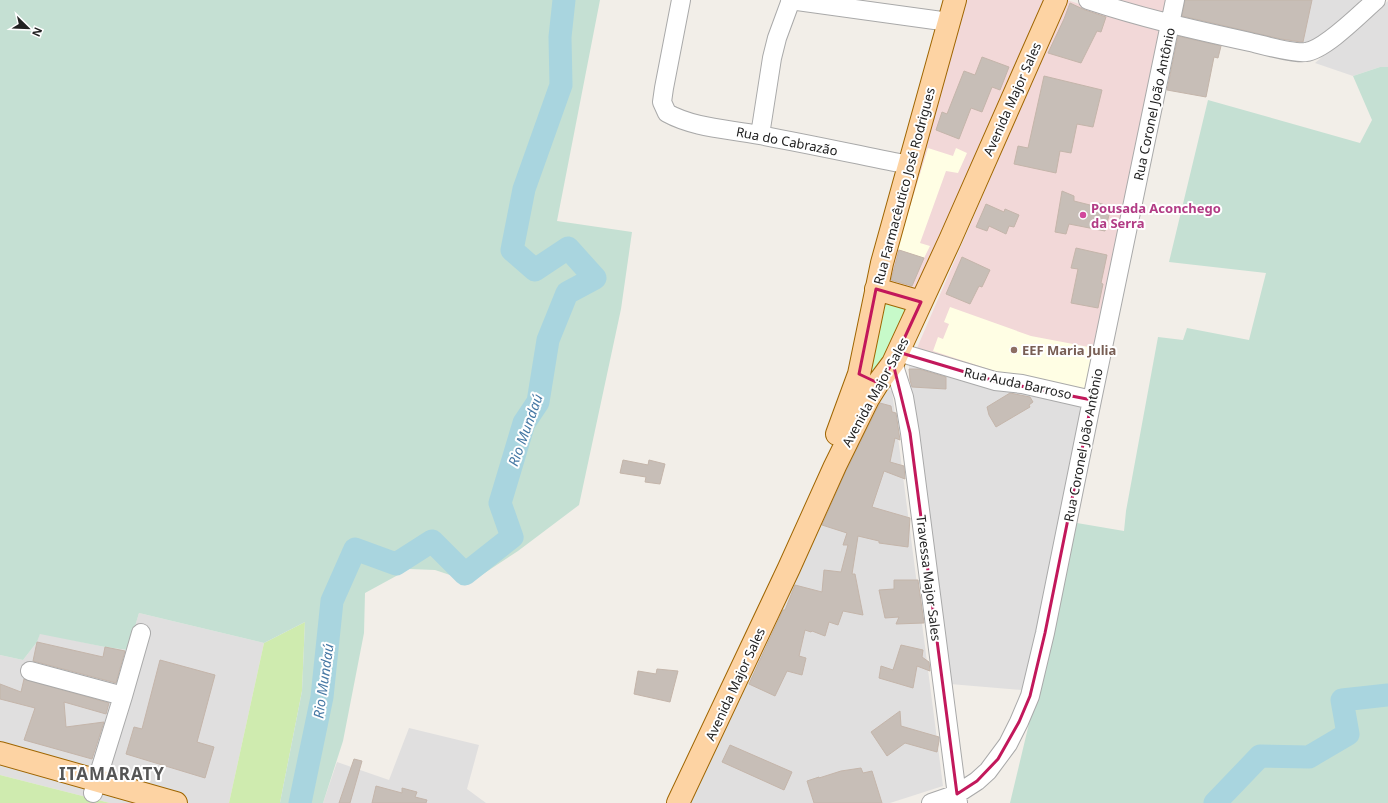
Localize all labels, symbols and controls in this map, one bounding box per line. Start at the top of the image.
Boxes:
north arrow [8,8,48,48]
text: N [29,25,46,39]
street label: Rua Coronel João Antônio [1129,26,1179,182]
street label: Avenida Major Sales [979,39,1045,159]
street label: Rua Farmacêutico José Rodrigues [869,85,939,287]
street label: Rua do Cabrazão [735,122,839,160]
place label: Pousada Aconchego da Serra [1091,199,1221,232]
marker: Pousada Aconchego da Serra [1078,210,1088,220]
street label: Avenida Major Sales [837,334,913,450]
place label: EEF Maria Julia [1022,341,1116,359]
marker: EEF Maria Julia [1009,345,1019,355]
street label: Rua Auda Barroso [962,363,1074,403]
street label: Rua Coronel João Antônio [1059,367,1107,523]
water label: Rio Mundaú [503,391,547,469]
street label: Travessa Major Sales [912,514,946,642]
street label: Avenida Major Sales [701,625,769,743]
water label: Rio Mundaú [308,642,338,720]
district label: ITAMARATY [59,762,165,785]

